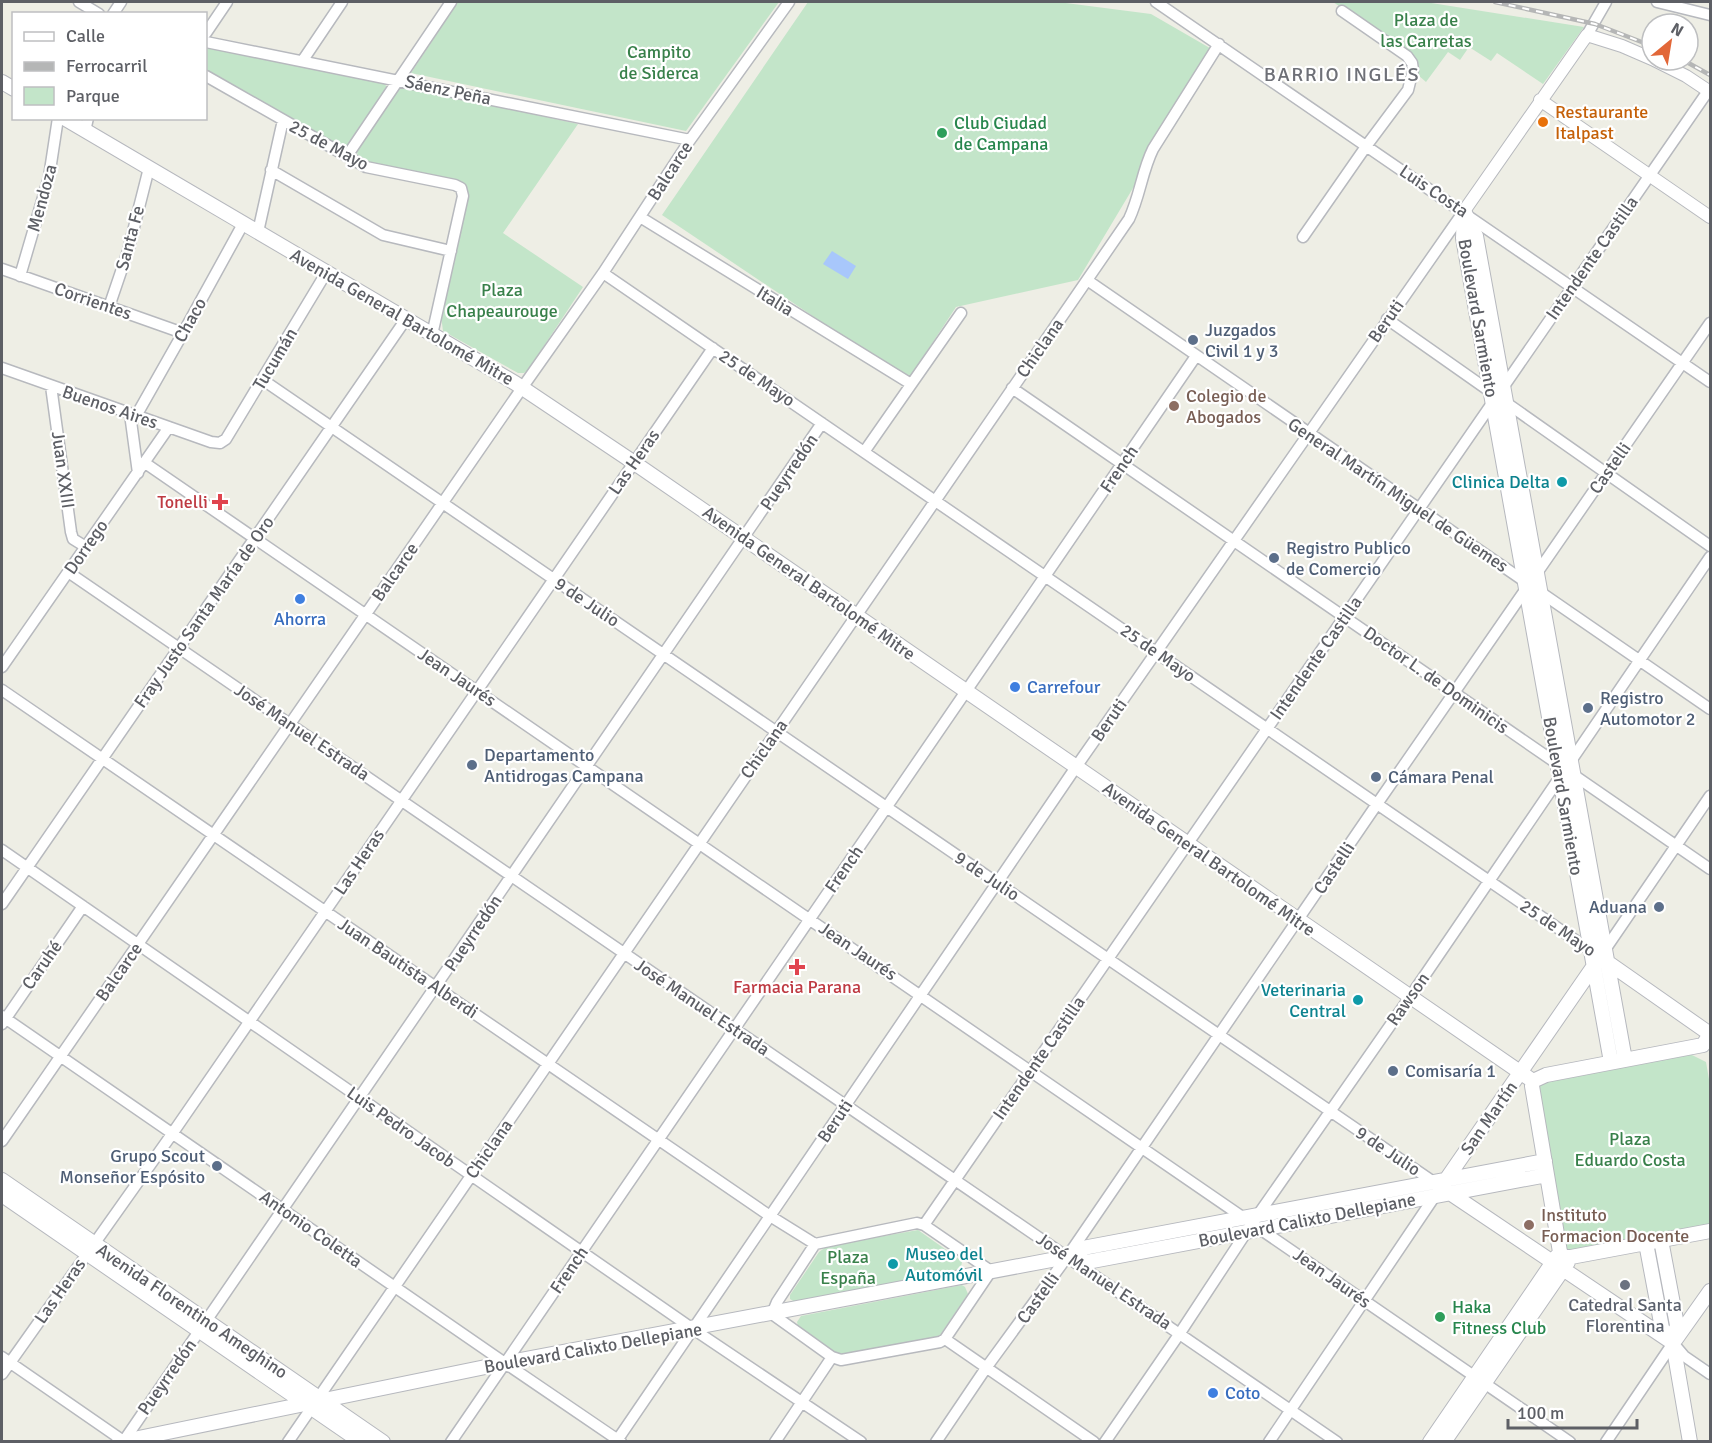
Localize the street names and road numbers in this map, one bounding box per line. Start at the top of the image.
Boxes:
street label: Sáenz Peña [403,70,493,110]
street label: 25 de Mayo [285,115,373,175]
street label: Balcarce [643,137,697,205]
street label: Luis Costa [1395,160,1473,222]
street label: Mendoza [22,162,62,234]
street label: Intendente Castilla [1541,192,1643,324]
street label: Santa Fe [111,203,149,273]
street label: Boulevard Sarmiento [1453,237,1503,399]
street label: Avenida General Bartolomé Mitre [286,244,518,390]
street label: Corrientes [51,278,135,325]
street label: Italia [752,281,798,321]
street label: Chaco [169,294,211,346]
street label: Beruti [1363,295,1409,347]
street label: Chiclana [1012,314,1068,382]
street label: Tucumán [248,324,302,394]
street label: 25 de Mayo [715,345,799,411]
street label: Buenos Aires [59,380,161,434]
street label: General Martín Miguel de Güemes [1284,413,1512,577]
street label: Las Heras [604,425,665,499]
street label: Juan XXIII [47,430,79,510]
street label: Pueyrredón [755,430,823,514]
street label: Castelli [1584,438,1636,498]
street label: French [1095,441,1143,497]
street label: Avenida General Bartolomé Mitre [698,501,920,665]
street label: Fray Justo Santa María de Oro [129,512,279,712]
street label: Dorrego [59,515,113,579]
street label: Balcarce [367,538,423,606]
street label: 9 de Julio [550,572,624,632]
street label: Intendente Castilla [1265,592,1367,724]
street label: 25 de Mayo [1116,619,1200,687]
street label: Doctor L. de Dominicis [1359,622,1513,739]
street label: Jean Jaurés [414,643,500,711]
street label: José Manuel Estrada [230,679,374,785]
street label: Beruti [1086,694,1132,746]
street label: Chiclana [736,715,792,783]
street label: Boulevard Sarmiento [1538,715,1588,877]
street label: Avenida General Bartolomé Mitre [1098,777,1320,941]
street label: Las Heras [329,825,389,899]
street label: Castelli [1309,838,1359,898]
street label: French [820,841,868,897]
street label: 9 de Julio [950,846,1024,906]
street label: Pueyrredón [439,891,507,975]
street label: 25 de Mayo [1516,895,1600,961]
street label: Juan Bautista Alberdi [334,913,482,1023]
street label: Jean Jaurés [815,917,901,985]
street label: Caruhé [17,936,67,994]
street label: Balcarce [91,938,147,1006]
street label: José Manuel Estrada [630,954,774,1060]
street label: Rawson [1382,968,1434,1030]
street label: Intendente Castilla [988,992,1090,1124]
street label: San Martín [1456,1077,1522,1159]
street label: Luis Pedro Jacob [343,1082,459,1172]
street label: Beruti [813,1095,857,1147]
street label: Chiclana [461,1115,517,1183]
street label: 9 de Julio [1351,1121,1425,1181]
street label: Antonio Coletta [255,1185,367,1273]
street label: Boulevard Calixto Dellepiane [1196,1188,1418,1252]
street label: José Manuel Estrada [1032,1228,1176,1334]
street label: Avenida Florentino Ameghino [92,1239,292,1383]
street label: French [545,1242,593,1298]
street label: Jean Jaurés [1289,1243,1375,1313]
street label: Las Heras [30,1254,91,1328]
street label: Castelli [1012,1268,1064,1328]
street label: Boulevard Calixto Dellepiane [482,1318,704,1378]
street label: Pueyrredón [133,1335,201,1419]

